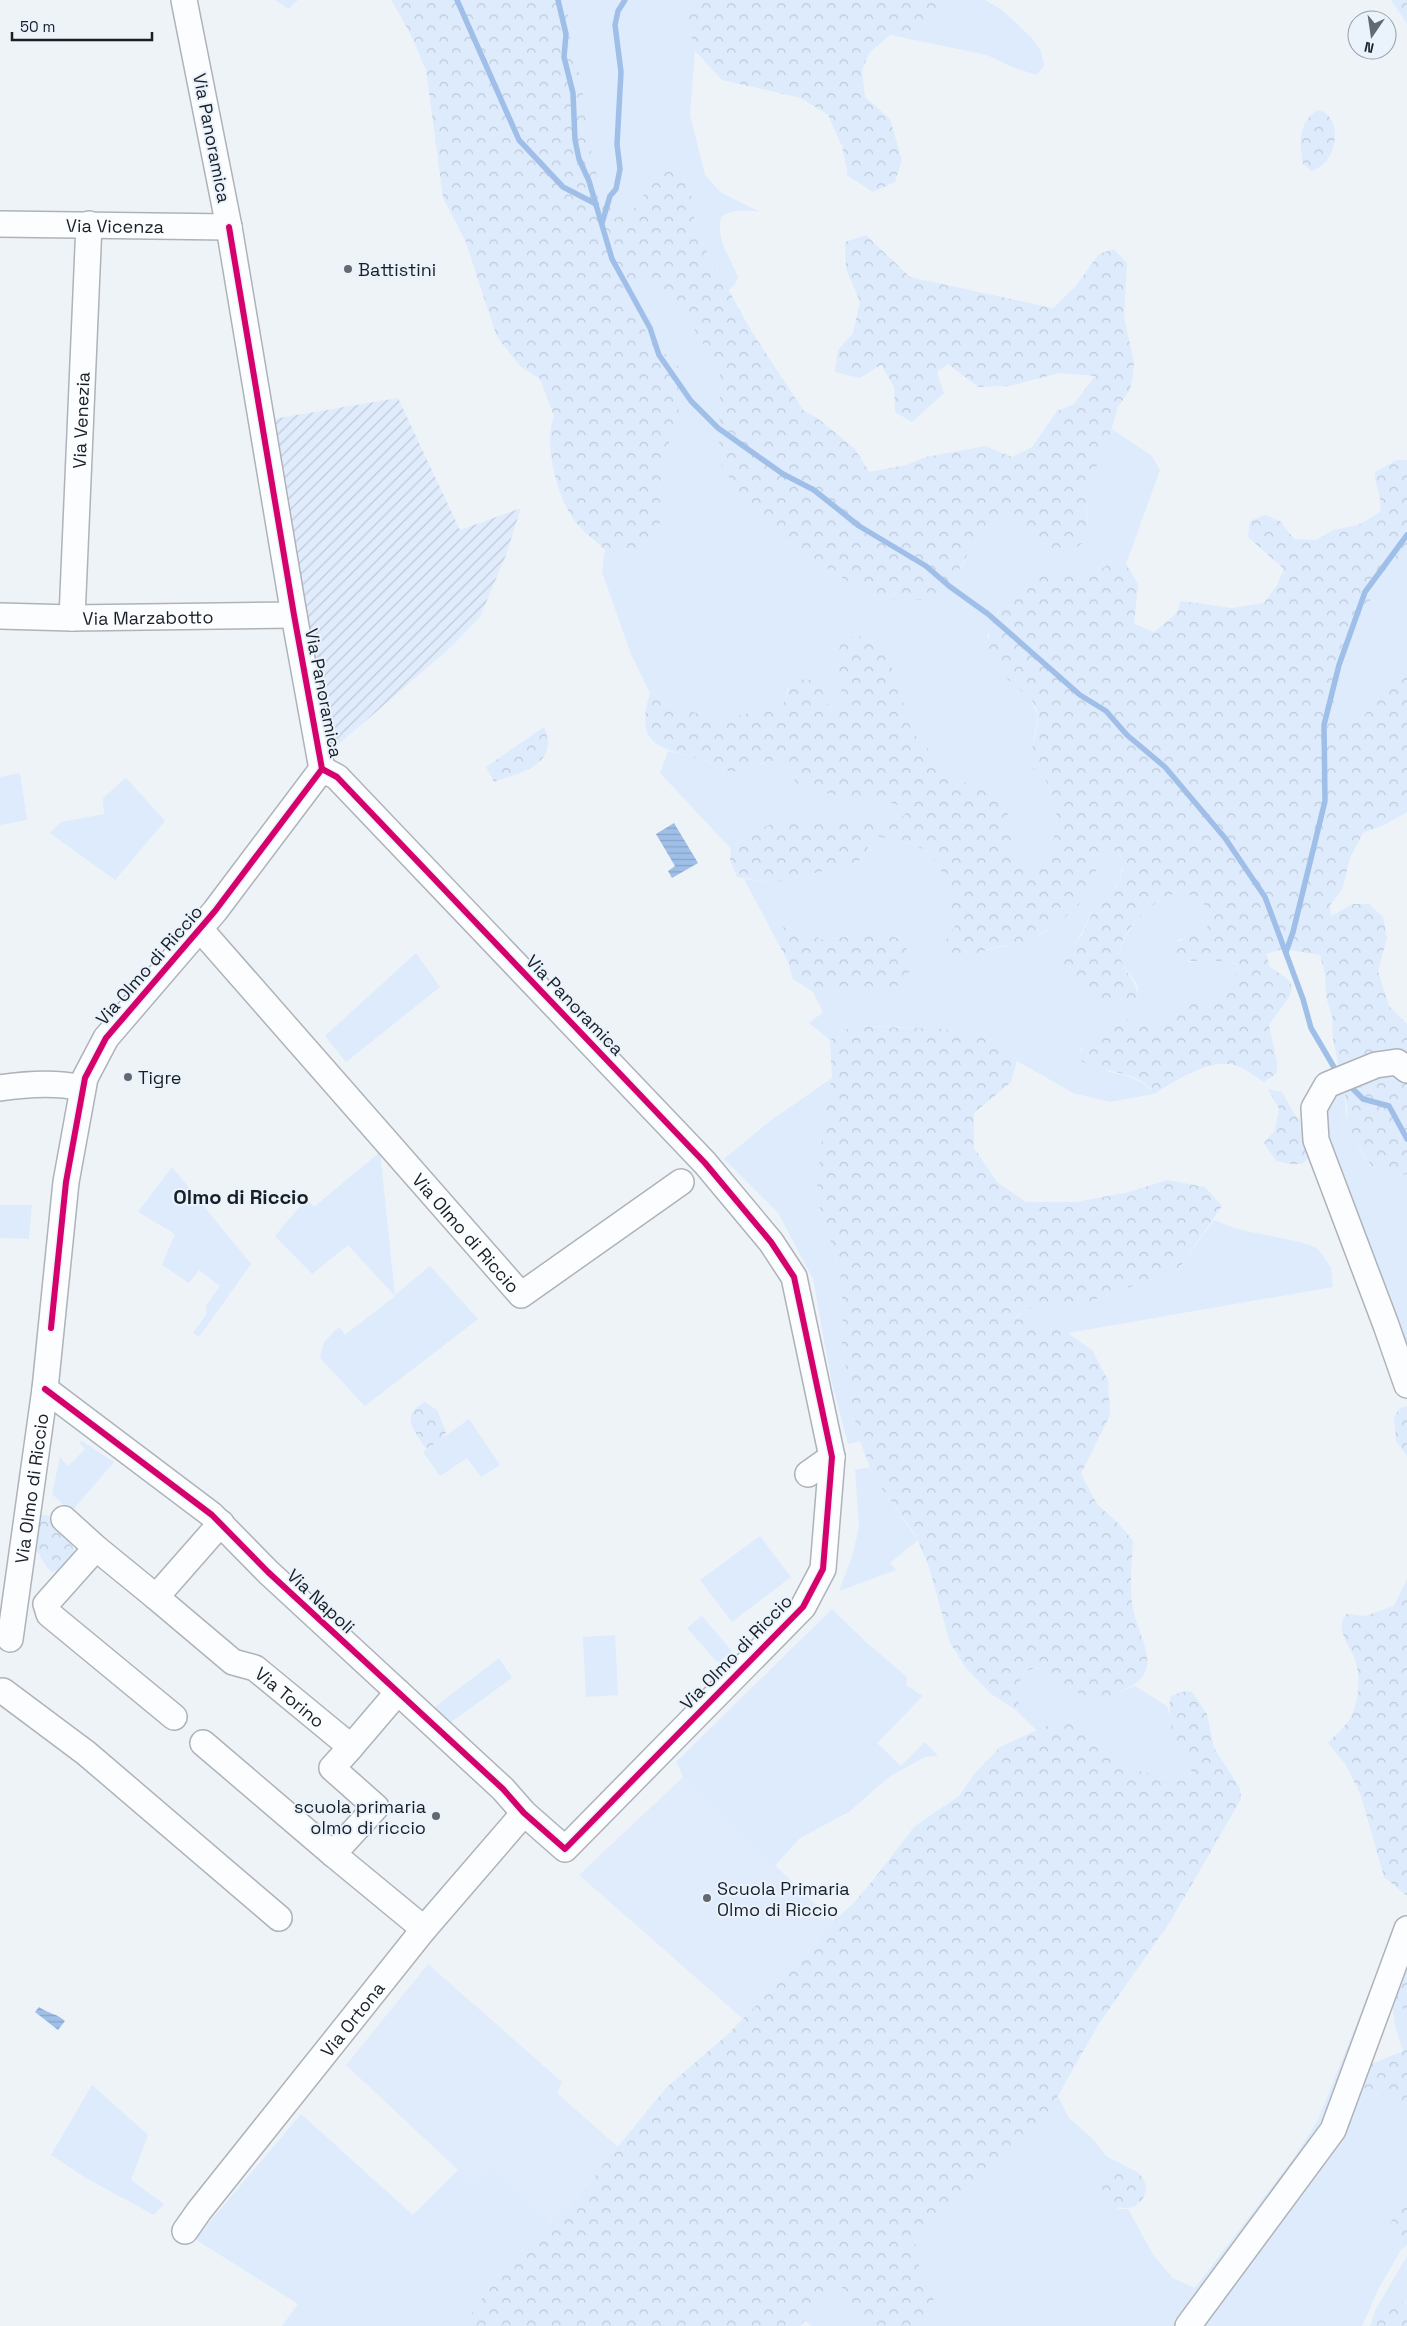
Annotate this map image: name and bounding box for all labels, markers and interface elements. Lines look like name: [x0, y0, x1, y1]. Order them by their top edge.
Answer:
scale bar: [12, 10, 152, 42]
north arrow: [1347, 10, 1397, 60]
text: 50 m: [20, 17, 55, 36]
text: N: [1362, 38, 1376, 57]
street label: Via Panoramica: [188, 71, 236, 205]
street label: Via Vicenza: [66, 213, 164, 238]
place label: Battistini: [358, 258, 436, 281]
marker: Battistini: [342, 263, 354, 275]
street label: Via Venezia: [67, 371, 94, 469]
street label: Via Marzabotto: [82, 605, 214, 629]
street label: Via Panoramica: [300, 626, 348, 760]
street label: Via Olmo di Riccio: [91, 900, 207, 1030]
street label: Via Panoramica: [521, 950, 629, 1060]
place label: Tigre: [138, 1066, 182, 1089]
marker: Tigre: [122, 1071, 134, 1083]
street label: Via Olmo di Riccio: [408, 1168, 525, 1297]
district label: Olmo di Riccio: [173, 1184, 309, 1210]
street label: Via Olmo di Riccio: [9, 1412, 53, 1565]
street label: Via Napoli: [282, 1564, 360, 1638]
street label: Via Olmo di Riccio: [675, 1589, 797, 1715]
street label: Via Torino: [251, 1661, 330, 1732]
place label: scuola primaria olmo di riccio: [294, 1795, 426, 1839]
marker: scuola primaria olmo di riccio: [430, 1810, 442, 1822]
place label: Scuola Primaria Olmo di Riccio: [717, 1877, 850, 1921]
marker: Scuola Primaria Olmo di Riccio: [701, 1892, 713, 1904]
street label: Via Ortona: [315, 1977, 389, 2061]

